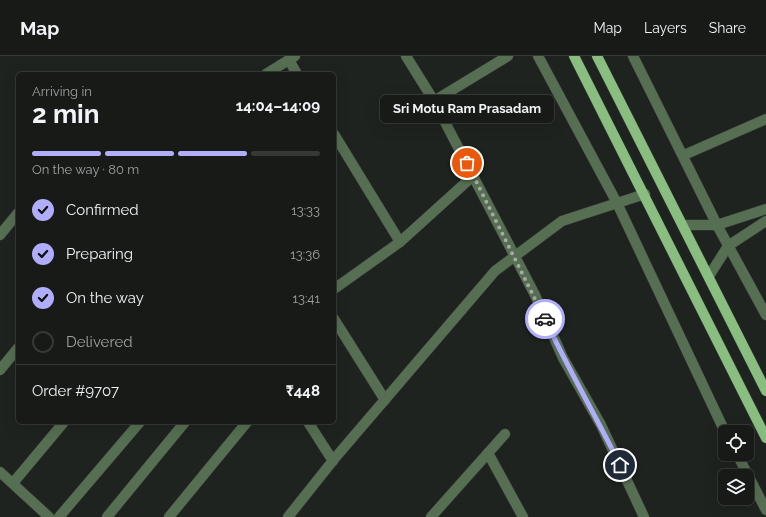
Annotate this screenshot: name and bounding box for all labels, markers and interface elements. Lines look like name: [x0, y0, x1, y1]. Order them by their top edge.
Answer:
text: Map: [20, 17, 59, 39]
text: Map: [594, 20, 622, 36]
text: Layers: [644, 20, 687, 36]
text: Share: [709, 20, 746, 36]
text: Arriving in: [32, 84, 92, 99]
callout: Sri Motu Ram Prasadam: [380, 95, 554, 123]
text: 14:04–14:09: [236, 97, 320, 115]
text: 2 min: [32, 99, 99, 129]
text: Sri Motu Ram Prasadam: [393, 101, 541, 116]
pin: [450, 146, 484, 180]
icon: bag: [456, 152, 478, 174]
text: On the way · 80 m: [32, 162, 139, 177]
icon: check: [32, 199, 54, 221]
text: Confirmed: [66, 201, 139, 219]
text: 13:33: [291, 203, 320, 218]
icon: check: [32, 243, 54, 265]
text: Preparing: [66, 245, 133, 263]
text: 13:36: [290, 247, 320, 262]
icon: check: [32, 287, 54, 309]
text: On the way: [66, 289, 144, 307]
text: 13:41: [292, 291, 320, 306]
courier: [525, 299, 565, 339]
icon: car: [534, 308, 556, 330]
text: Delivered: [66, 333, 133, 351]
text: Order #9707: [32, 382, 119, 400]
text: ₹448: [286, 382, 320, 400]
map controls: [718, 425, 754, 505]
button: locate: [718, 425, 754, 461]
pin: [603, 448, 637, 482]
icon: home: [609, 454, 631, 476]
button: layers: [718, 469, 754, 505]

